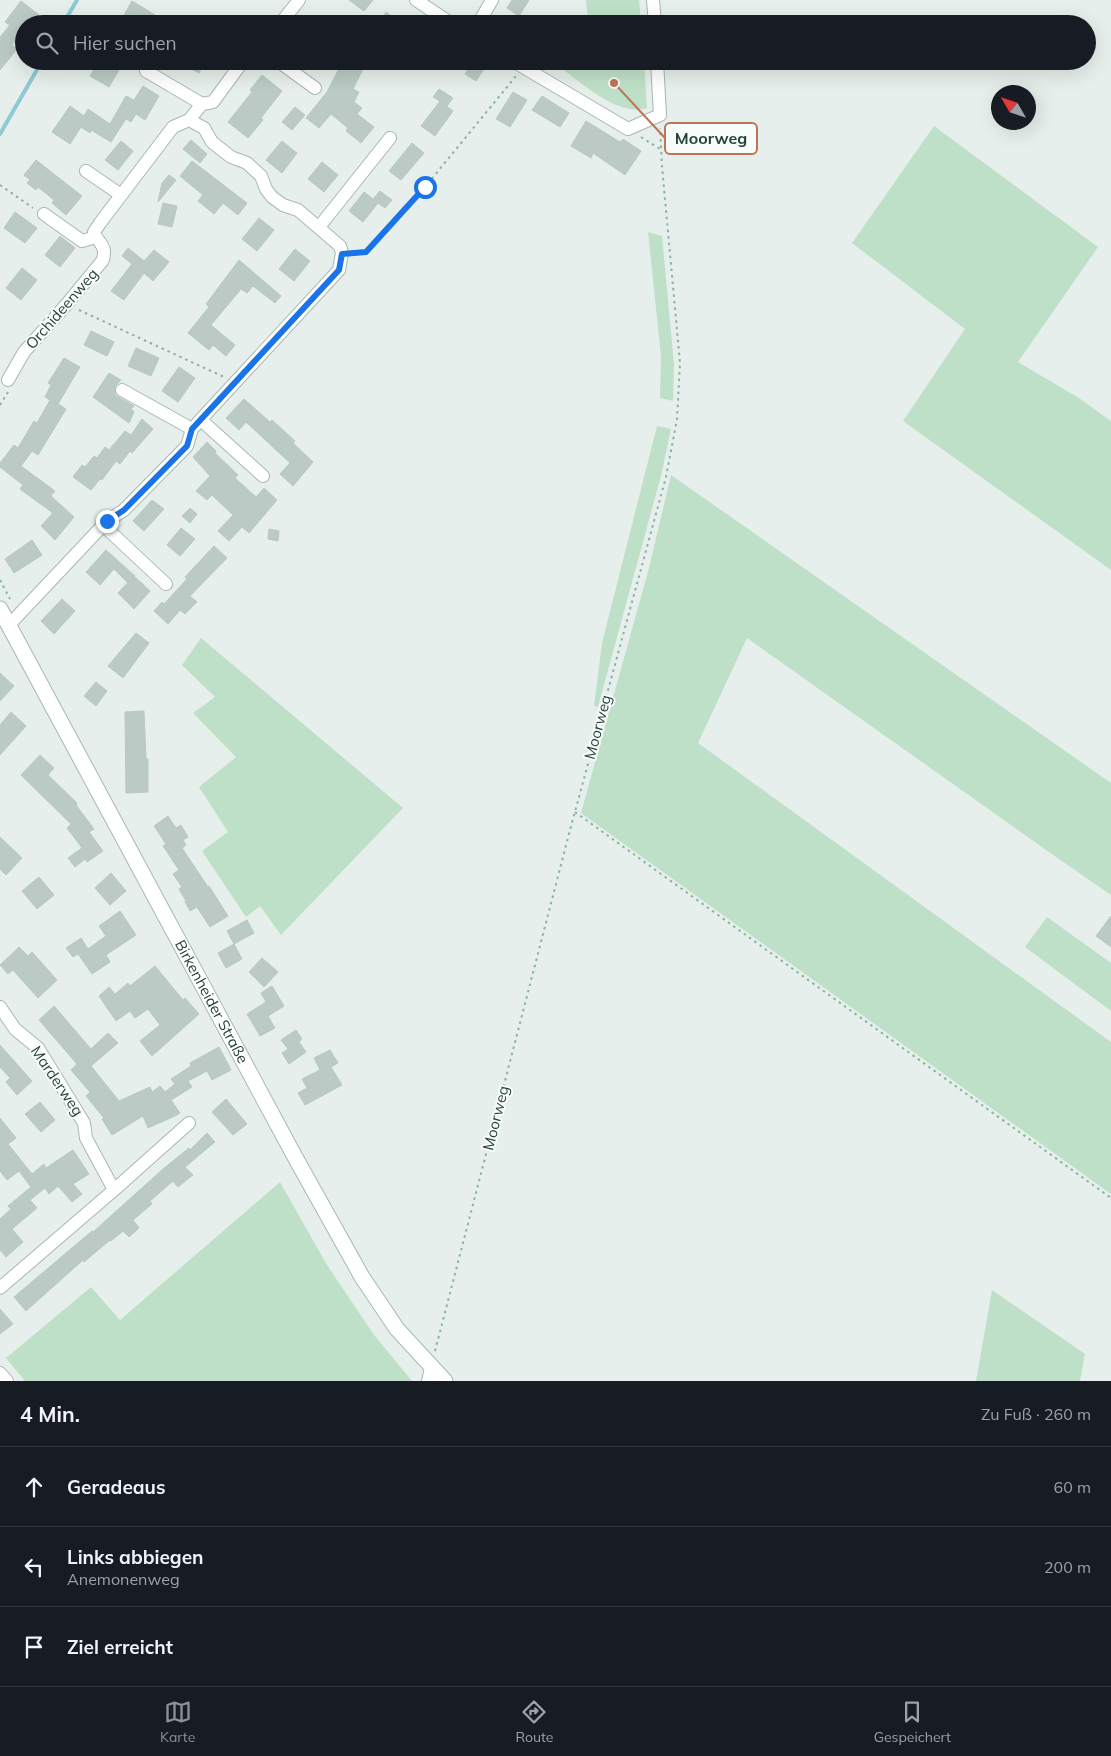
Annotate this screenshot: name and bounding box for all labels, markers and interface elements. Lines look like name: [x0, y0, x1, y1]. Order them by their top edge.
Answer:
search box: [15, 15, 1096, 70]
icon: search: [33, 29, 61, 57]
text: Hier suchen: [73, 31, 177, 55]
north arrow: [991, 85, 1036, 130]
callout: Moorweg: [665, 123, 757, 154]
text: Moorweg: [675, 128, 747, 148]
route start: [414, 176, 437, 199]
street label: Orchideenweg: [21, 264, 102, 353]
route end: [96, 510, 119, 533]
street label: Moorweg: [580, 693, 615, 761]
street label: Birkenheider Straße: [171, 936, 253, 1067]
street label: Marderweg: [27, 1042, 88, 1119]
street label: Moorweg: [478, 1084, 513, 1152]
text: 4 Min.: [20, 1401, 80, 1427]
text: Zu Fuß · 260 m: [981, 1404, 1091, 1424]
icon: ahead: [20, 1473, 48, 1501]
text: Geradeaus: [67, 1475, 165, 1499]
text: 60 m: [1054, 1477, 1091, 1497]
text: Links abbiegen: [67, 1545, 204, 1569]
icon: left: [20, 1553, 48, 1581]
text: 200 m: [1044, 1557, 1091, 1577]
text: Anemonenweg: [67, 1569, 180, 1589]
icon: arrive: [20, 1633, 48, 1661]
text: Ziel erreicht: [67, 1635, 173, 1659]
tab: Karte: [160, 1698, 195, 1746]
tab: Route: [515, 1698, 553, 1746]
tab: Gespeichert: [874, 1698, 951, 1746]

